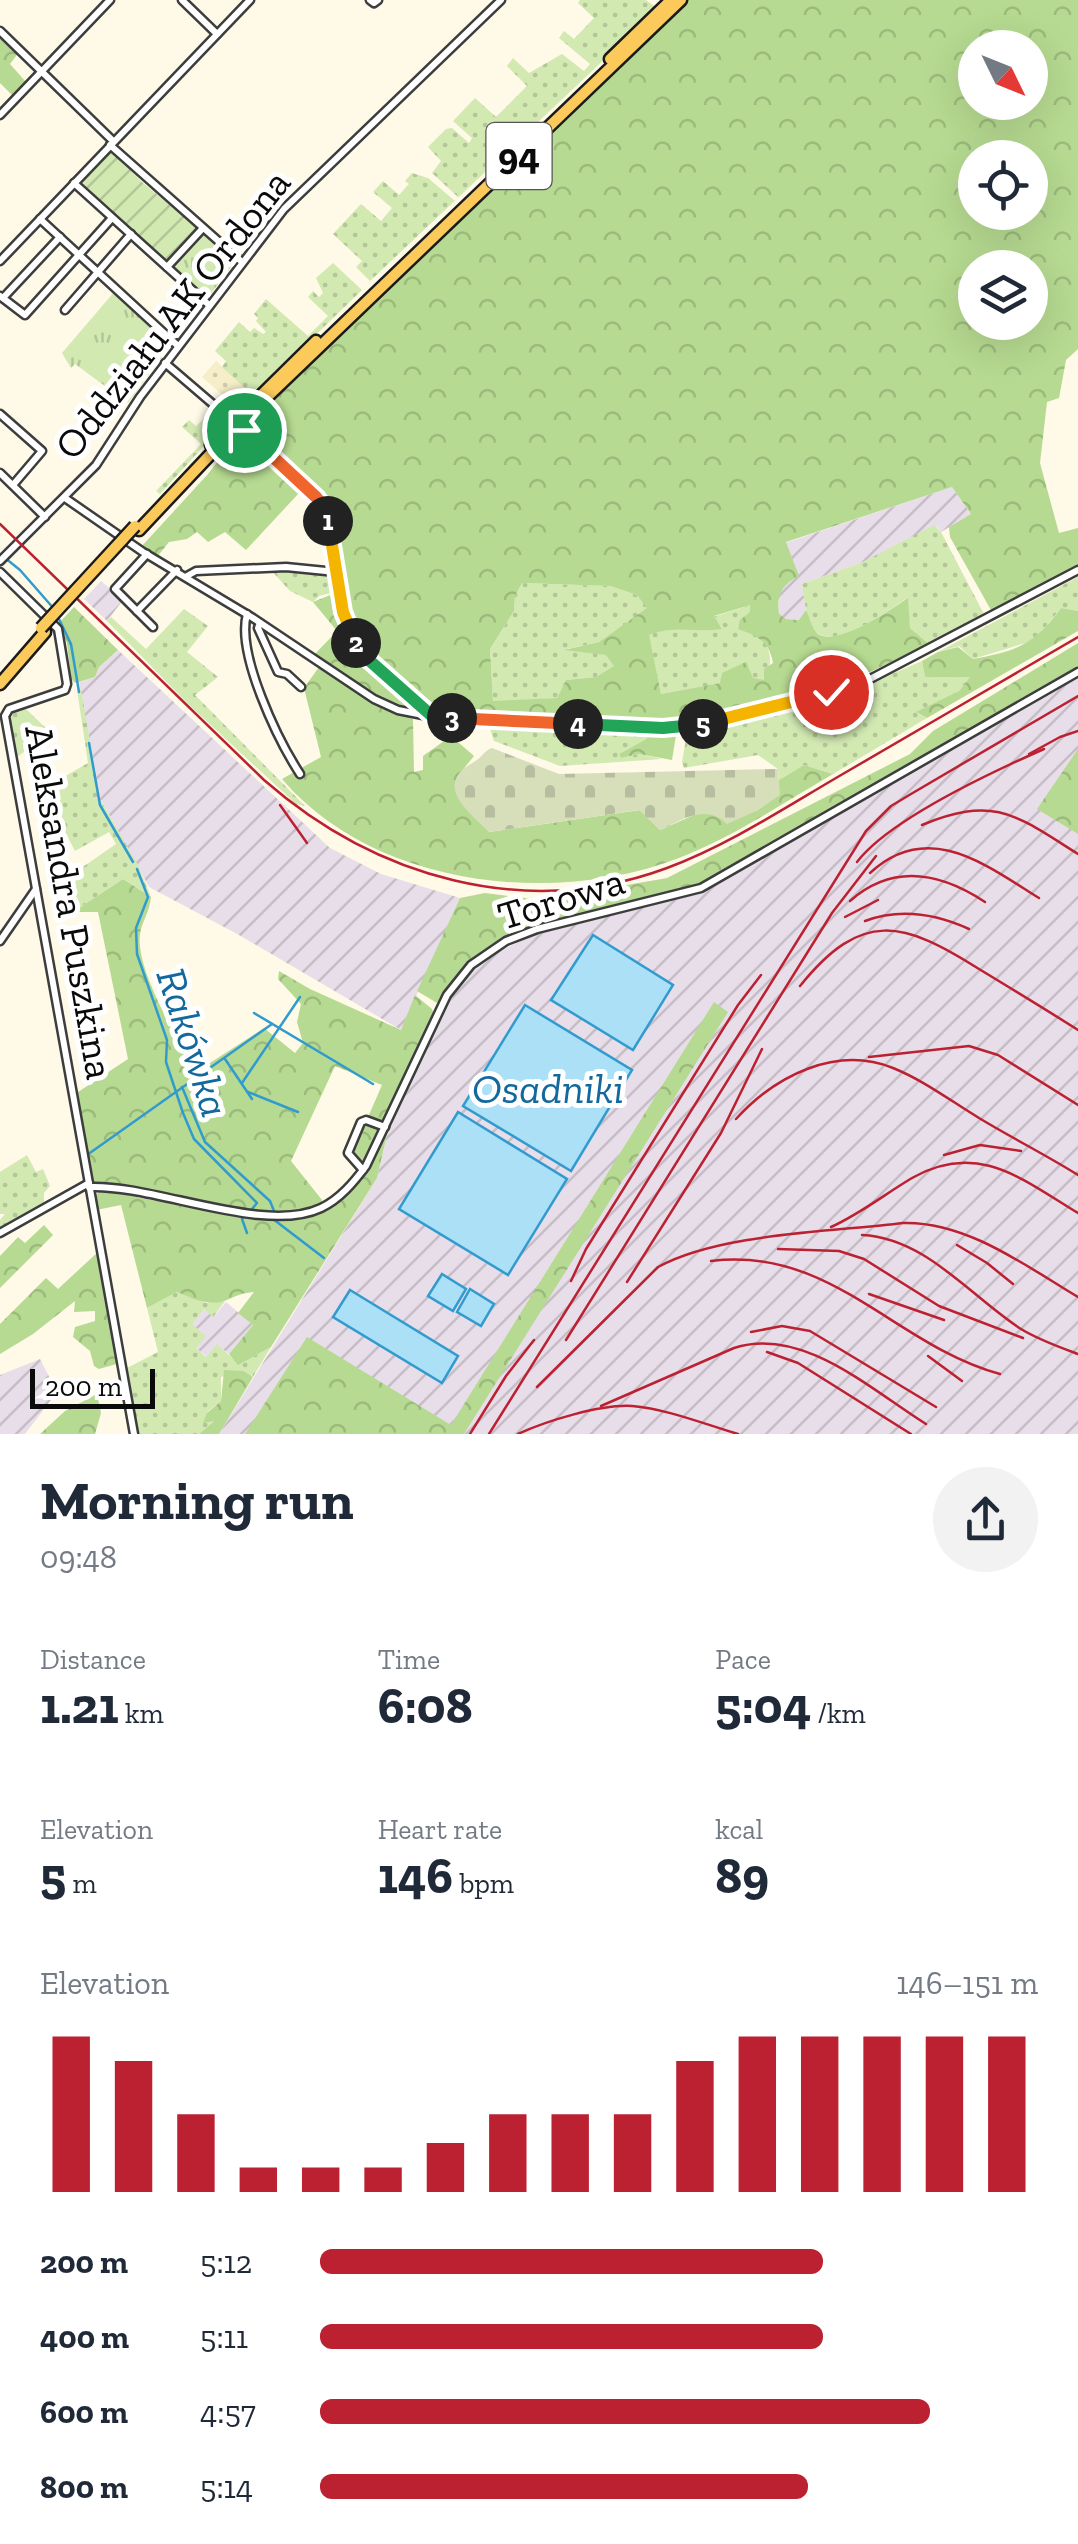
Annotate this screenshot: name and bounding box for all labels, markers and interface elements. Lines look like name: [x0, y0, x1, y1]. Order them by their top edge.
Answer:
north arrow: [958, 30, 1048, 120]
map controls: [958, 30, 1048, 340]
road number: 94: [486, 123, 552, 189]
button: locate: [958, 140, 1048, 230]
street label: Oddziału AK Ordona: [44, 160, 300, 468]
button: layers: [958, 250, 1048, 340]
pin: [202, 388, 287, 473]
icon: arrive: [217, 403, 272, 458]
pin: 1: [303, 496, 353, 546]
text: 1: [322, 504, 334, 537]
pin: 2: [331, 618, 381, 668]
text: 2: [348, 626, 364, 659]
pin: [789, 650, 874, 735]
icon: check: [804, 665, 859, 720]
pin: 3: [427, 693, 477, 743]
pin: 4: [553, 699, 603, 749]
pin: 5: [678, 699, 728, 749]
text: 3: [445, 701, 459, 734]
text: 4: [570, 707, 586, 740]
text: 5: [696, 707, 710, 740]
street label: Aleksandra Puszkina: [15, 721, 125, 1083]
street label: Torowa: [492, 856, 630, 940]
water label: Rakówka: [146, 961, 241, 1123]
water label: Osadniki: [472, 1063, 624, 1114]
scale bar: [30, 1364, 155, 1408]
text: 200 m: [45, 1370, 122, 1403]
text: Morning run: [40, 1467, 354, 1533]
button: share: [933, 1467, 1038, 1572]
text: 09:48: [40, 1538, 117, 1576]
text: Distance: [40, 1643, 146, 1676]
text: Time: [378, 1643, 440, 1676]
text: Pace: [715, 1643, 771, 1676]
text: 1.21: [40, 1676, 119, 1736]
text: 6:08: [378, 1676, 473, 1736]
text: 5:04: [715, 1676, 811, 1736]
text: km: [119, 1697, 164, 1730]
text: /km: [811, 1697, 866, 1730]
text: Elevation: [40, 1813, 153, 1846]
text: Heart rate: [378, 1813, 502, 1846]
text: kcal: [715, 1813, 763, 1846]
text: 5: [40, 1846, 66, 1906]
text: 146: [378, 1846, 453, 1906]
text: 89: [715, 1846, 769, 1906]
text: m: [66, 1867, 97, 1900]
text: bpm: [453, 1867, 514, 1900]
text: Elevation: [40, 1964, 169, 2002]
text: 146–151 m: [896, 1964, 1038, 2002]
text: 200 m: [40, 2243, 128, 2281]
text: 5:12: [200, 2243, 252, 2281]
text: 400 m: [40, 2318, 129, 2356]
text: 5:11: [200, 2318, 248, 2356]
text: 600 m: [40, 2393, 128, 2431]
text: 4:57: [200, 2393, 256, 2431]
text: 800 m: [40, 2468, 128, 2506]
text: 5:14: [200, 2468, 253, 2506]

